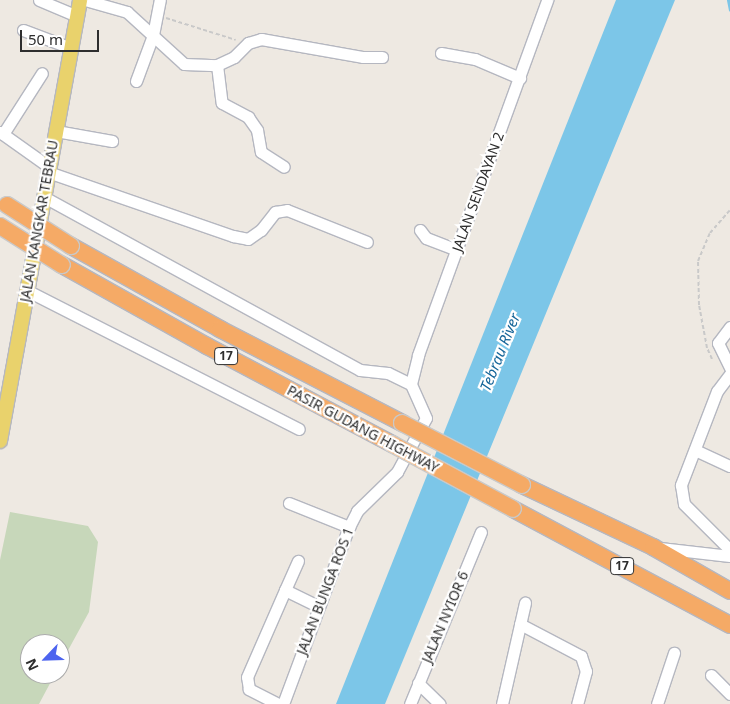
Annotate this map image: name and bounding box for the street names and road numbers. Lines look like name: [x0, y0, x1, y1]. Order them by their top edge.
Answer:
street label: JALAN SENDAYAN 2: [449, 130, 507, 254]
street label: JALAN KANGKAR TEBRAU: [16, 139, 62, 303]
road number: 17: [214, 346, 238, 366]
street label: PASIR GUDANG HIGHWAY: [284, 382, 442, 476]
street label: JALAN BUNGA ROS 1: [293, 525, 357, 657]
road number: 17: [610, 556, 634, 576]
street label: JALAN NYIOR 6: [418, 569, 472, 665]

